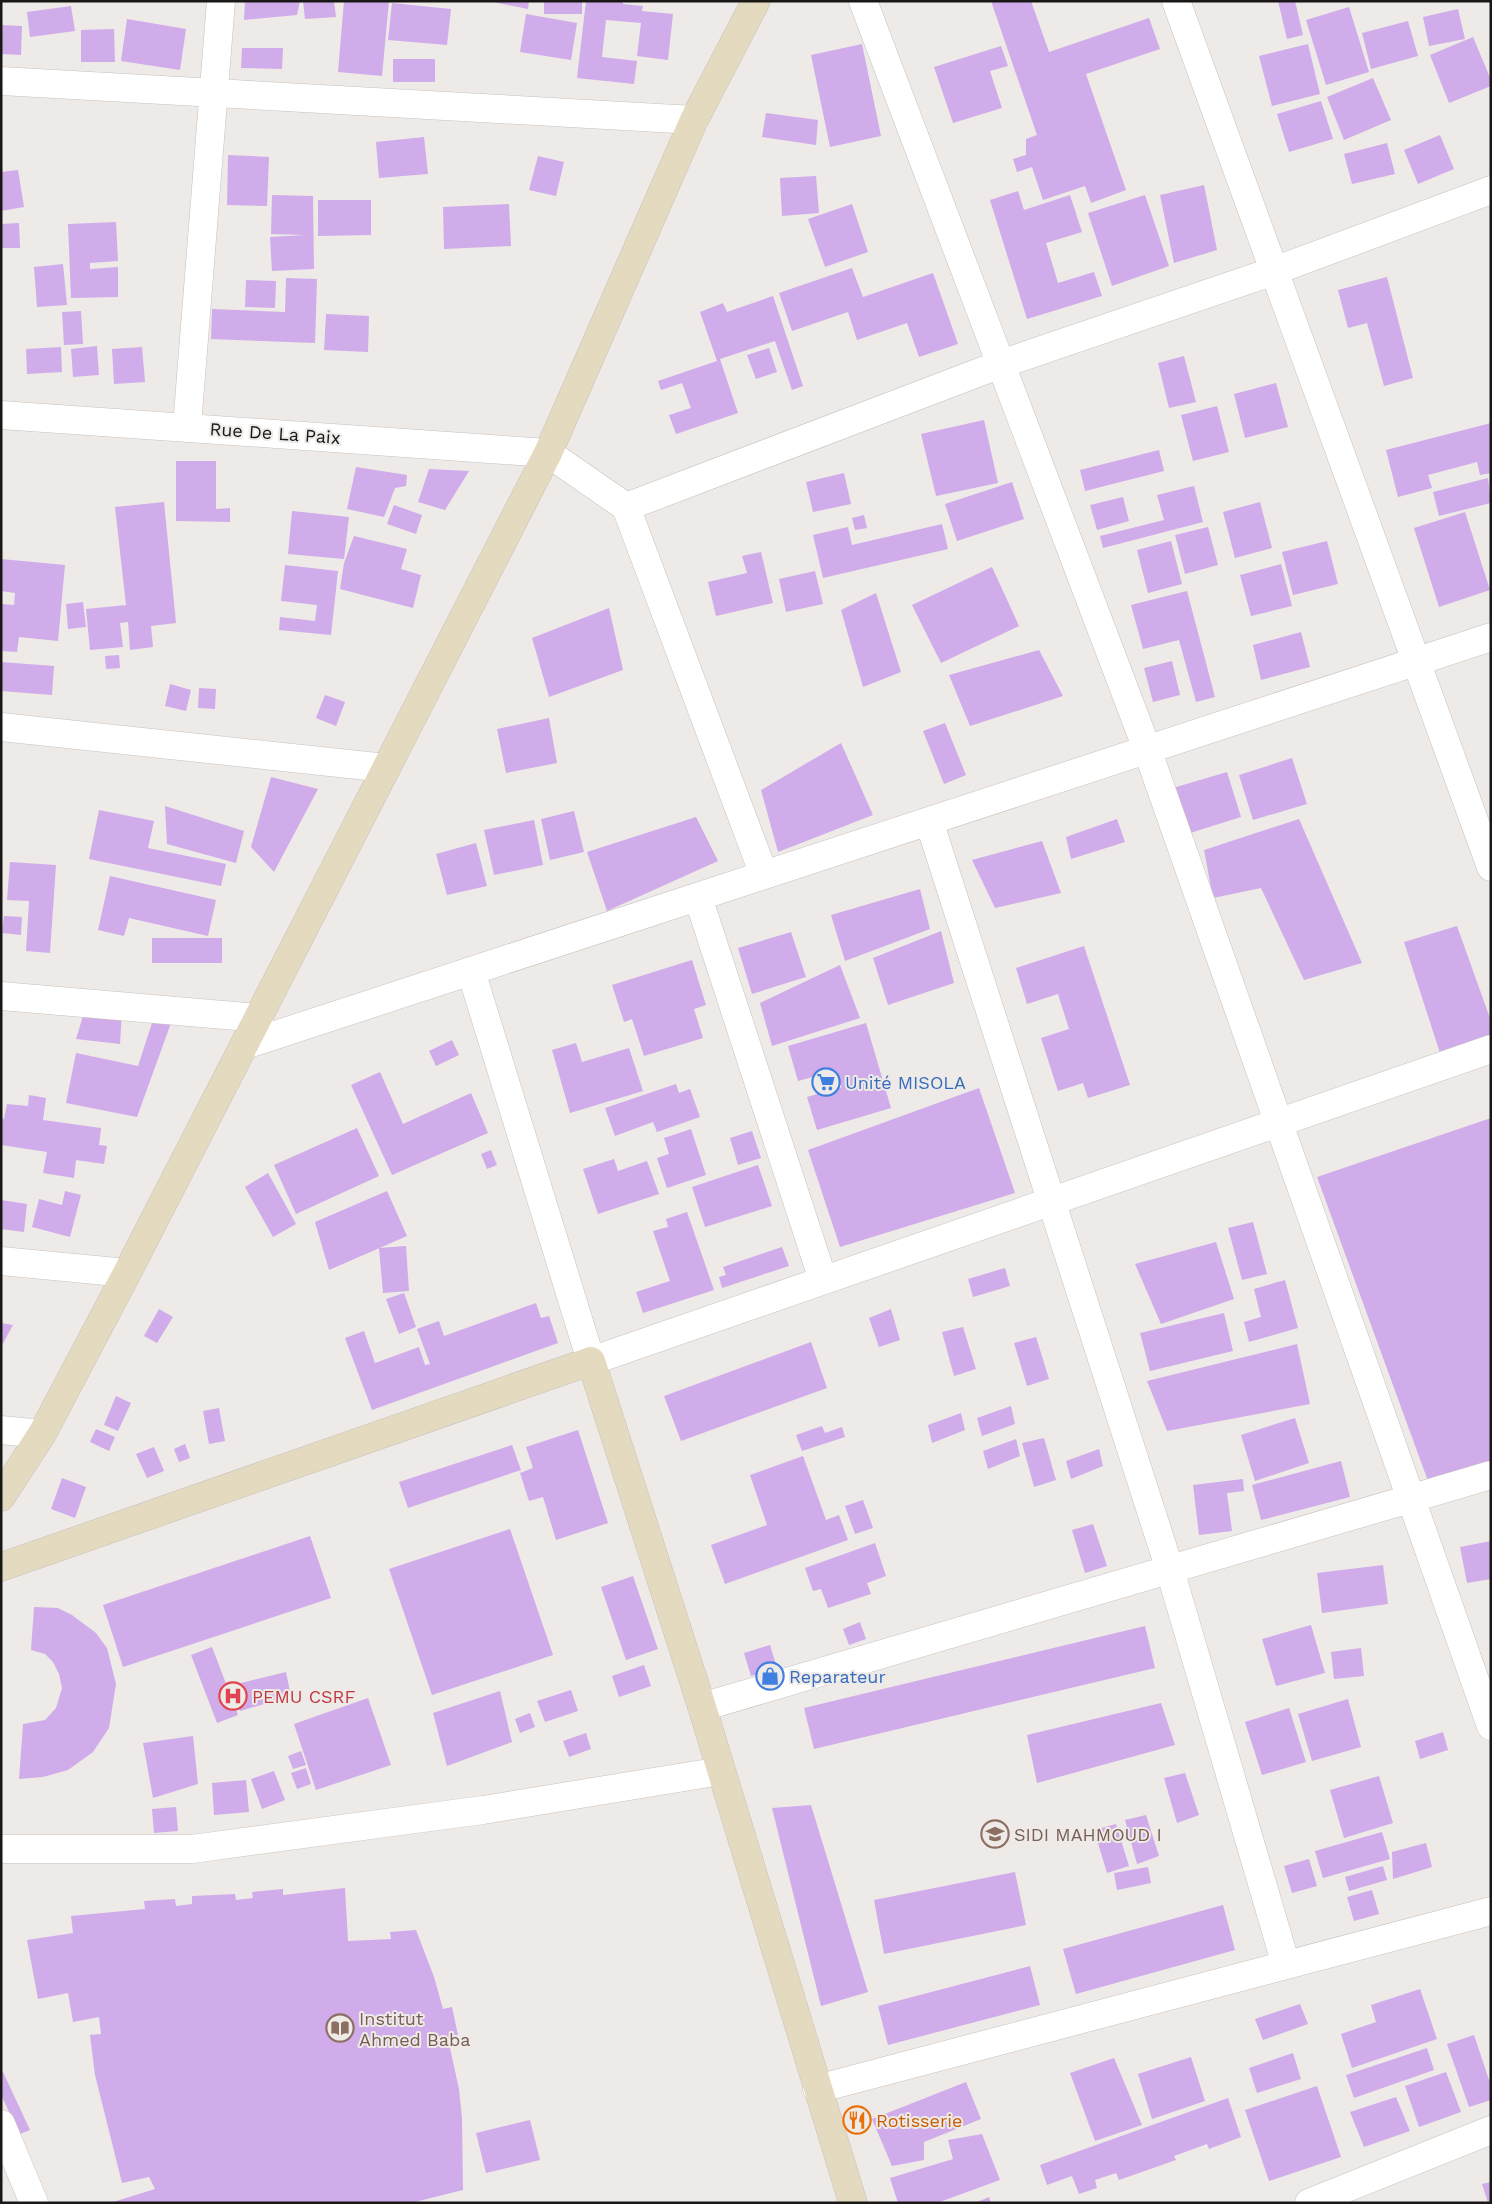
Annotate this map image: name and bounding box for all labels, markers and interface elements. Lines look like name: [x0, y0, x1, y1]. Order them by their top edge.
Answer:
street label: Rue De La Paix: [209, 418, 341, 448]
supermarket icon: Unité MISOLA: [811, 1067, 841, 1097]
place label: Unité MISOLA: [845, 1072, 966, 1093]
shop icon: Reparateur: [755, 1661, 785, 1691]
place label: Reparateur: [789, 1666, 886, 1687]
hospital icon: PEMU CSRF: [218, 1681, 248, 1711]
place label: PEMU CSRF: [252, 1686, 356, 1707]
school or university icon: SIDI MAHMOUD I: [980, 1819, 1010, 1849]
place label: SIDI MAHMOUD I: [1014, 1824, 1162, 1845]
place label: Institut Ahmed Baba: [359, 2008, 470, 2050]
library icon: Institut Ahmed Baba: [325, 2013, 355, 2043]
restaurant icon: Rotisserie: [842, 2105, 872, 2135]
place label: Rotisserie: [876, 2110, 963, 2131]

